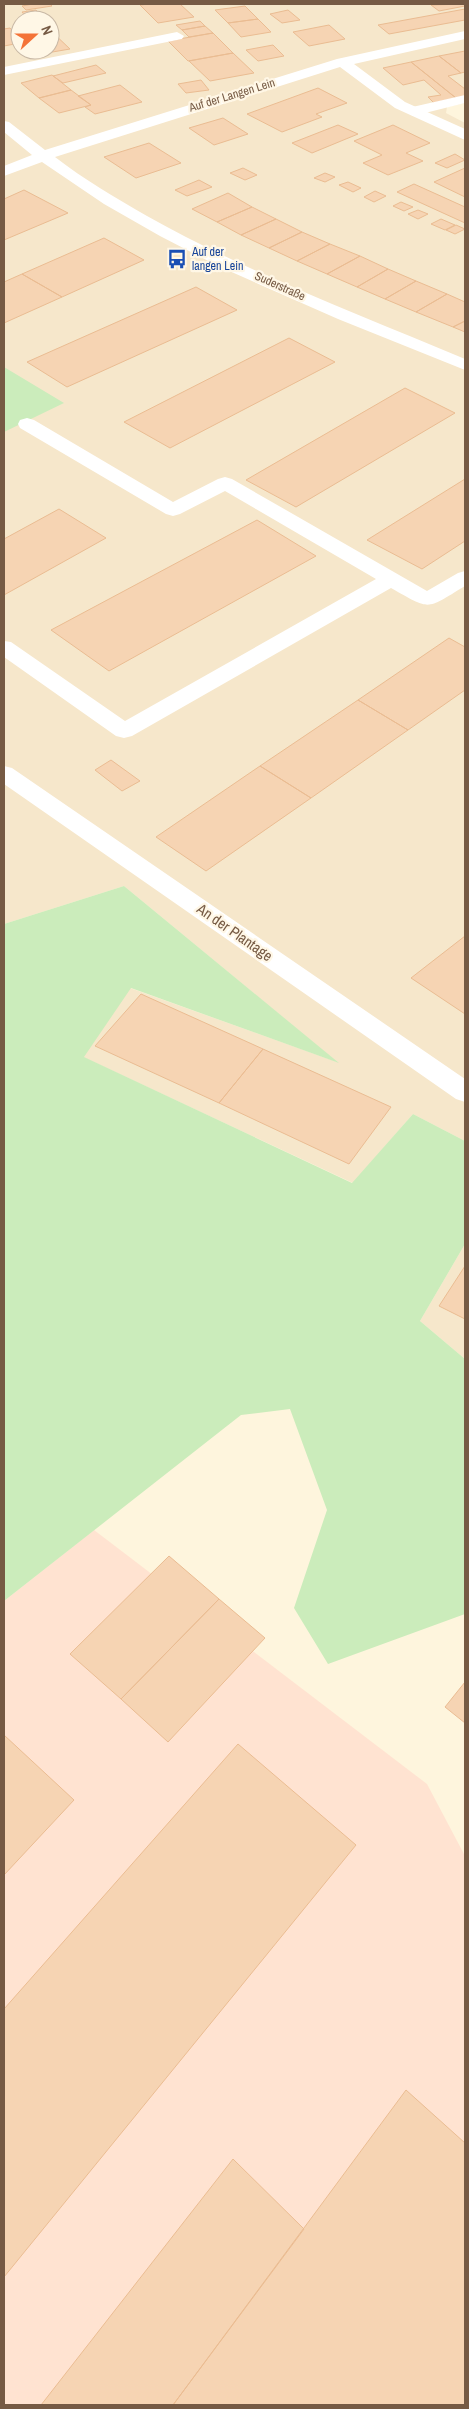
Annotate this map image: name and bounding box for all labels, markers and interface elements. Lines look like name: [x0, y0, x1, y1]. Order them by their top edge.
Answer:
north arrow: [10, 10, 60, 60]
text: N: [37, 23, 57, 37]
street label: Auf der Langen Lein: [186, 74, 277, 116]
place label: Auf der langen Lein: [191, 244, 243, 274]
bus stop icon: Auf der langen Lein: [166, 248, 188, 270]
street label: Suderstraße: [252, 268, 308, 304]
street label: An der Plantage: [192, 898, 277, 966]

